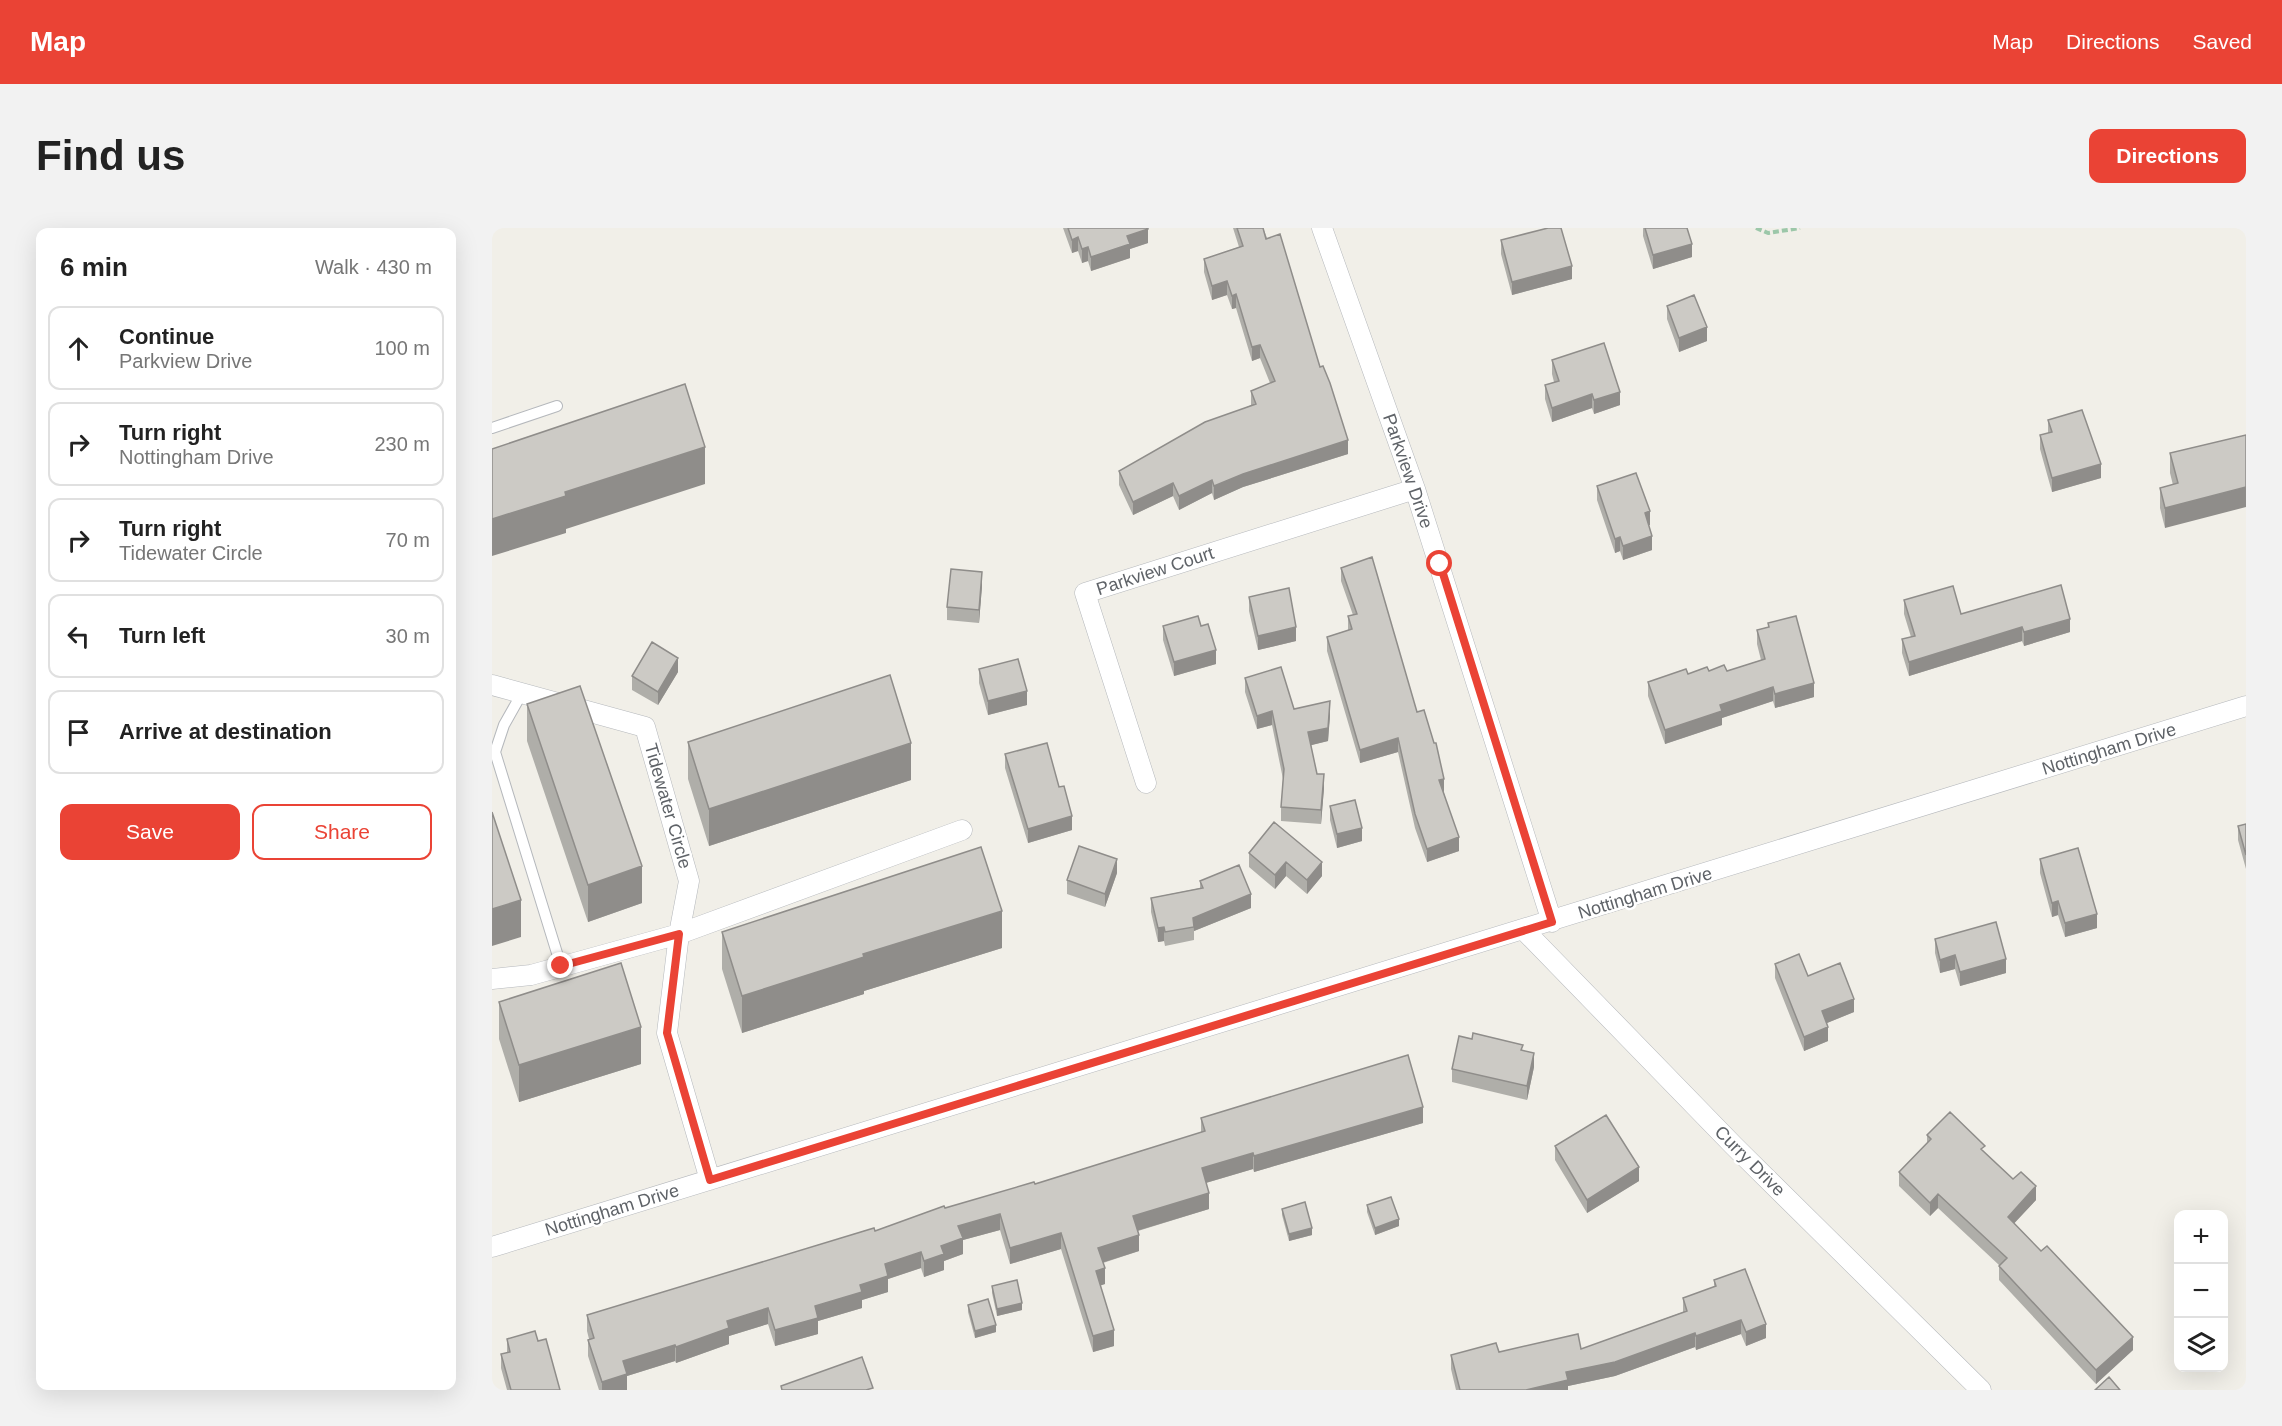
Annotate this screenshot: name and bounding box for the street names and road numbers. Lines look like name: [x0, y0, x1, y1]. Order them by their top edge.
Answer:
street label: Parkview Drive: [1379, 411, 1437, 531]
street label: Parkview Court: [1094, 543, 1216, 599]
street label: Nottingham Drive: [2040, 719, 2178, 779]
street label: Tidewater Circle: [641, 741, 695, 871]
street label: Nottingham Drive: [1576, 863, 1714, 923]
street label: Curry Drive: [1711, 1122, 1789, 1200]
street label: Nottingham Drive: [543, 1180, 681, 1240]

